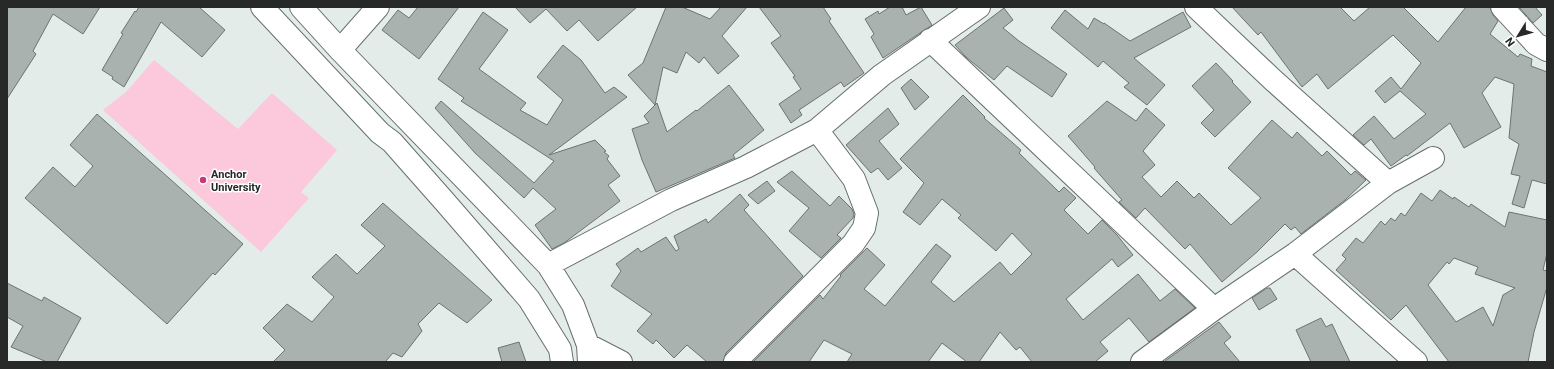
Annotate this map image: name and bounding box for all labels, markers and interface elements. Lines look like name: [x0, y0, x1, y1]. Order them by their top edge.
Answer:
north arrow: [1498, 16, 1538, 56]
text: N: [1503, 35, 1518, 49]
place label: Anchor University: [211, 168, 261, 194]
marker: Anchor University: [198, 175, 208, 185]

